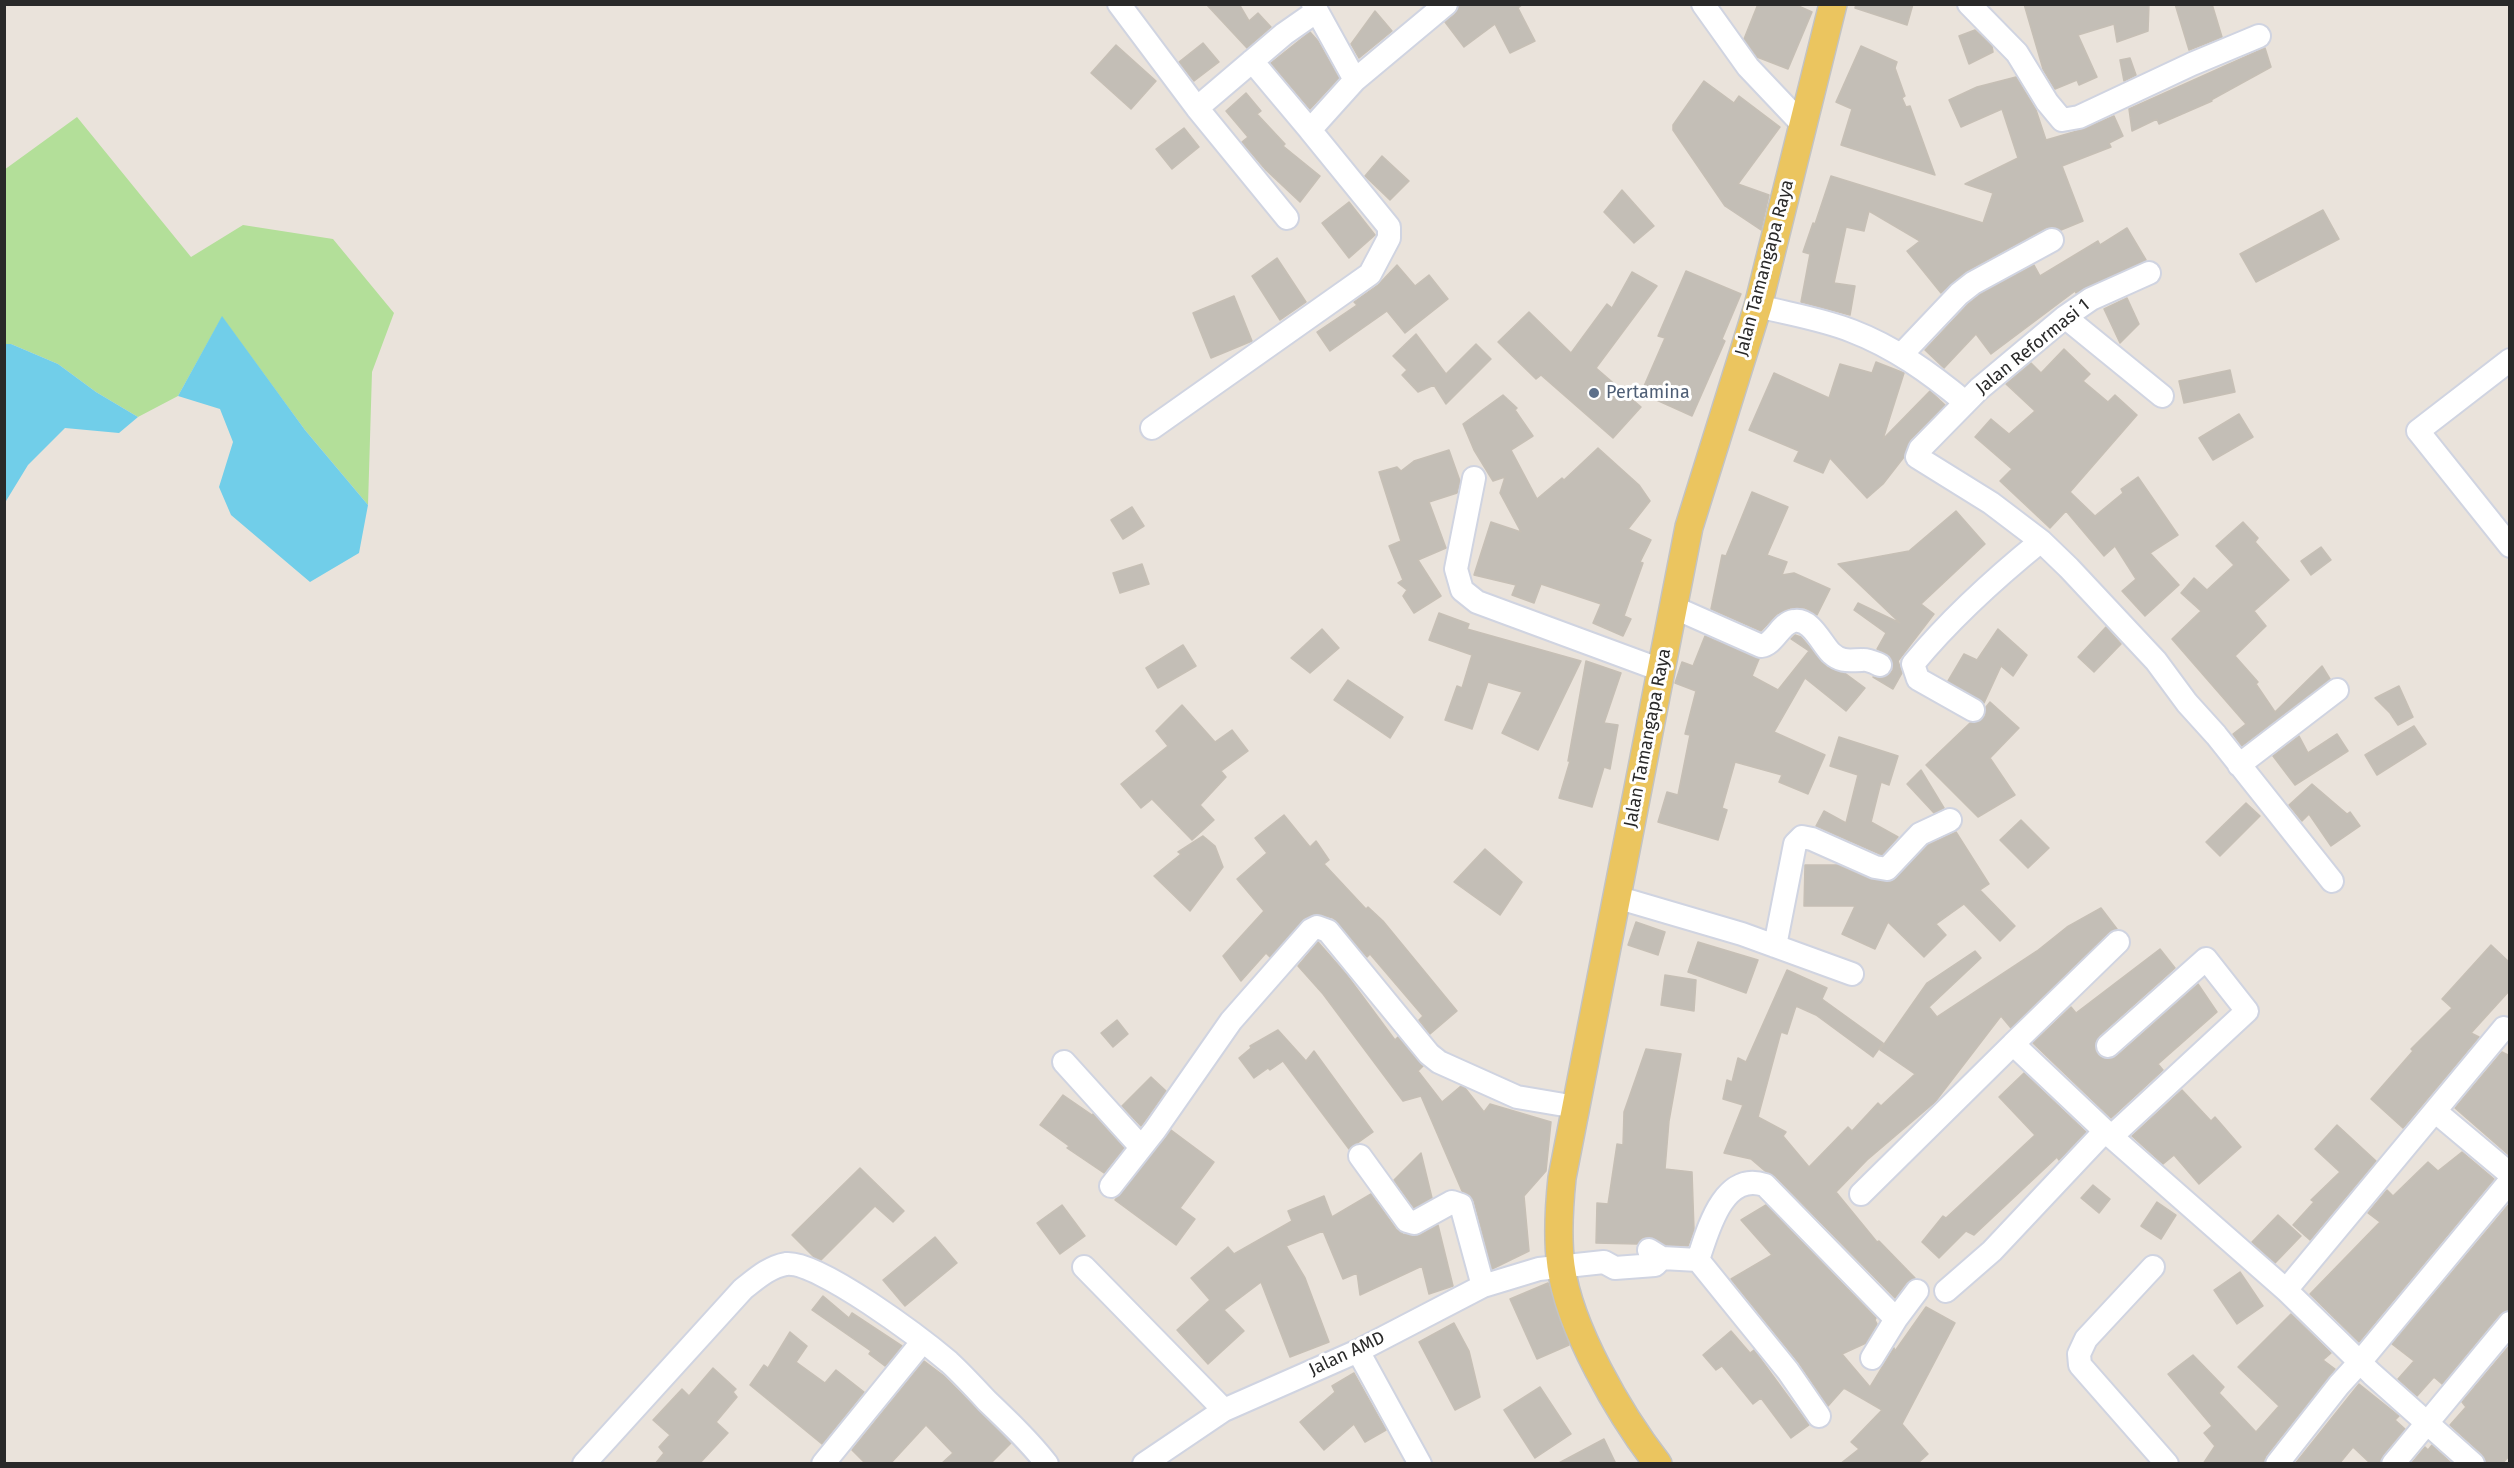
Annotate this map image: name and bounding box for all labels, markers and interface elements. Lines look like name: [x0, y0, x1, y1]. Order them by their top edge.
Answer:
street label: Jalan Tamangapa Raya: [1731, 177, 1799, 359]
street label: Jalan Reformasi 1: [1972, 294, 2094, 400]
place label: Pertamina: [1606, 382, 1690, 404]
marker: Pertamina: [1587, 386, 1601, 400]
street label: Jalan Tamangapa Raya: [1620, 647, 1676, 829]
street label: Jalan AMD: [1306, 1327, 1388, 1381]

